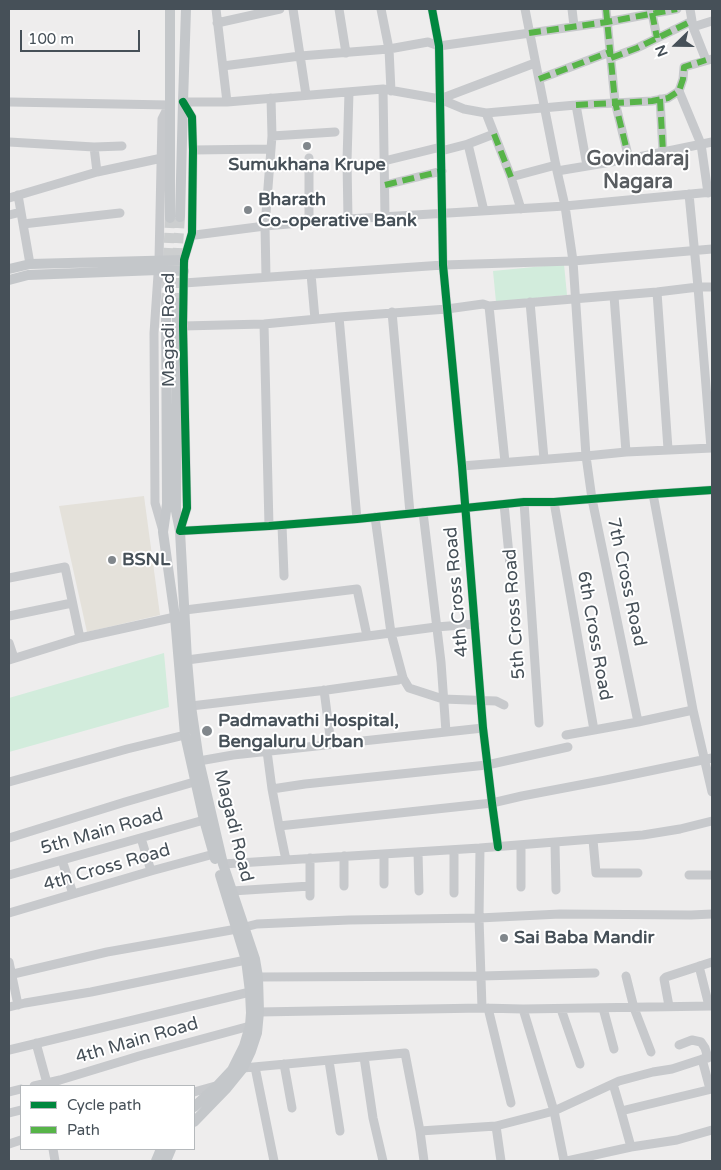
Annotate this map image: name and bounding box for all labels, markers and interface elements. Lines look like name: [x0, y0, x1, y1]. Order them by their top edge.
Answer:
scale bar: [22, 20, 142, 52]
north arrow: [651, 20, 701, 70]
text: 100 m: [28, 30, 74, 48]
text: N: [652, 42, 672, 59]
marker: Sumukhana Krupe: [301, 140, 313, 152]
district label: Govindaraj Nagara: [587, 148, 689, 195]
place label: Sumukhana Krupe: [228, 154, 386, 176]
place label: Bharath Co-operative Bank: [258, 189, 417, 232]
marker: Bharath Co-operative Bank: [242, 204, 254, 216]
street label: Magadi Road: [158, 273, 180, 387]
street label: 7th Cross Road: [602, 516, 650, 648]
street label: 4th Cross Road: [441, 526, 473, 658]
street label: 5th Cross Road: [500, 548, 530, 680]
place label: BSNL: [122, 549, 170, 571]
marker: BSNL: [106, 554, 118, 566]
street label: 6th Cross Road: [572, 570, 616, 702]
place label: Padmavathi Hospital, Bengaluru Urban: [218, 710, 399, 752]
marker: Padmavathi Hospital, Bengaluru Urban: [200, 724, 214, 738]
street label: Magadi Road: [209, 768, 257, 884]
street label: 5th Main Road: [38, 804, 166, 860]
street label: 4th Cross Road: [41, 840, 173, 896]
place label: Sai Baba Mandir: [514, 927, 654, 949]
marker: Sai Baba Mandir: [498, 932, 510, 944]
street label: 4th Main Road: [73, 1013, 201, 1069]
legend: [20, 1085, 195, 1150]
text: Cycle path: [67, 1096, 141, 1114]
text: Path: [67, 1121, 100, 1139]

